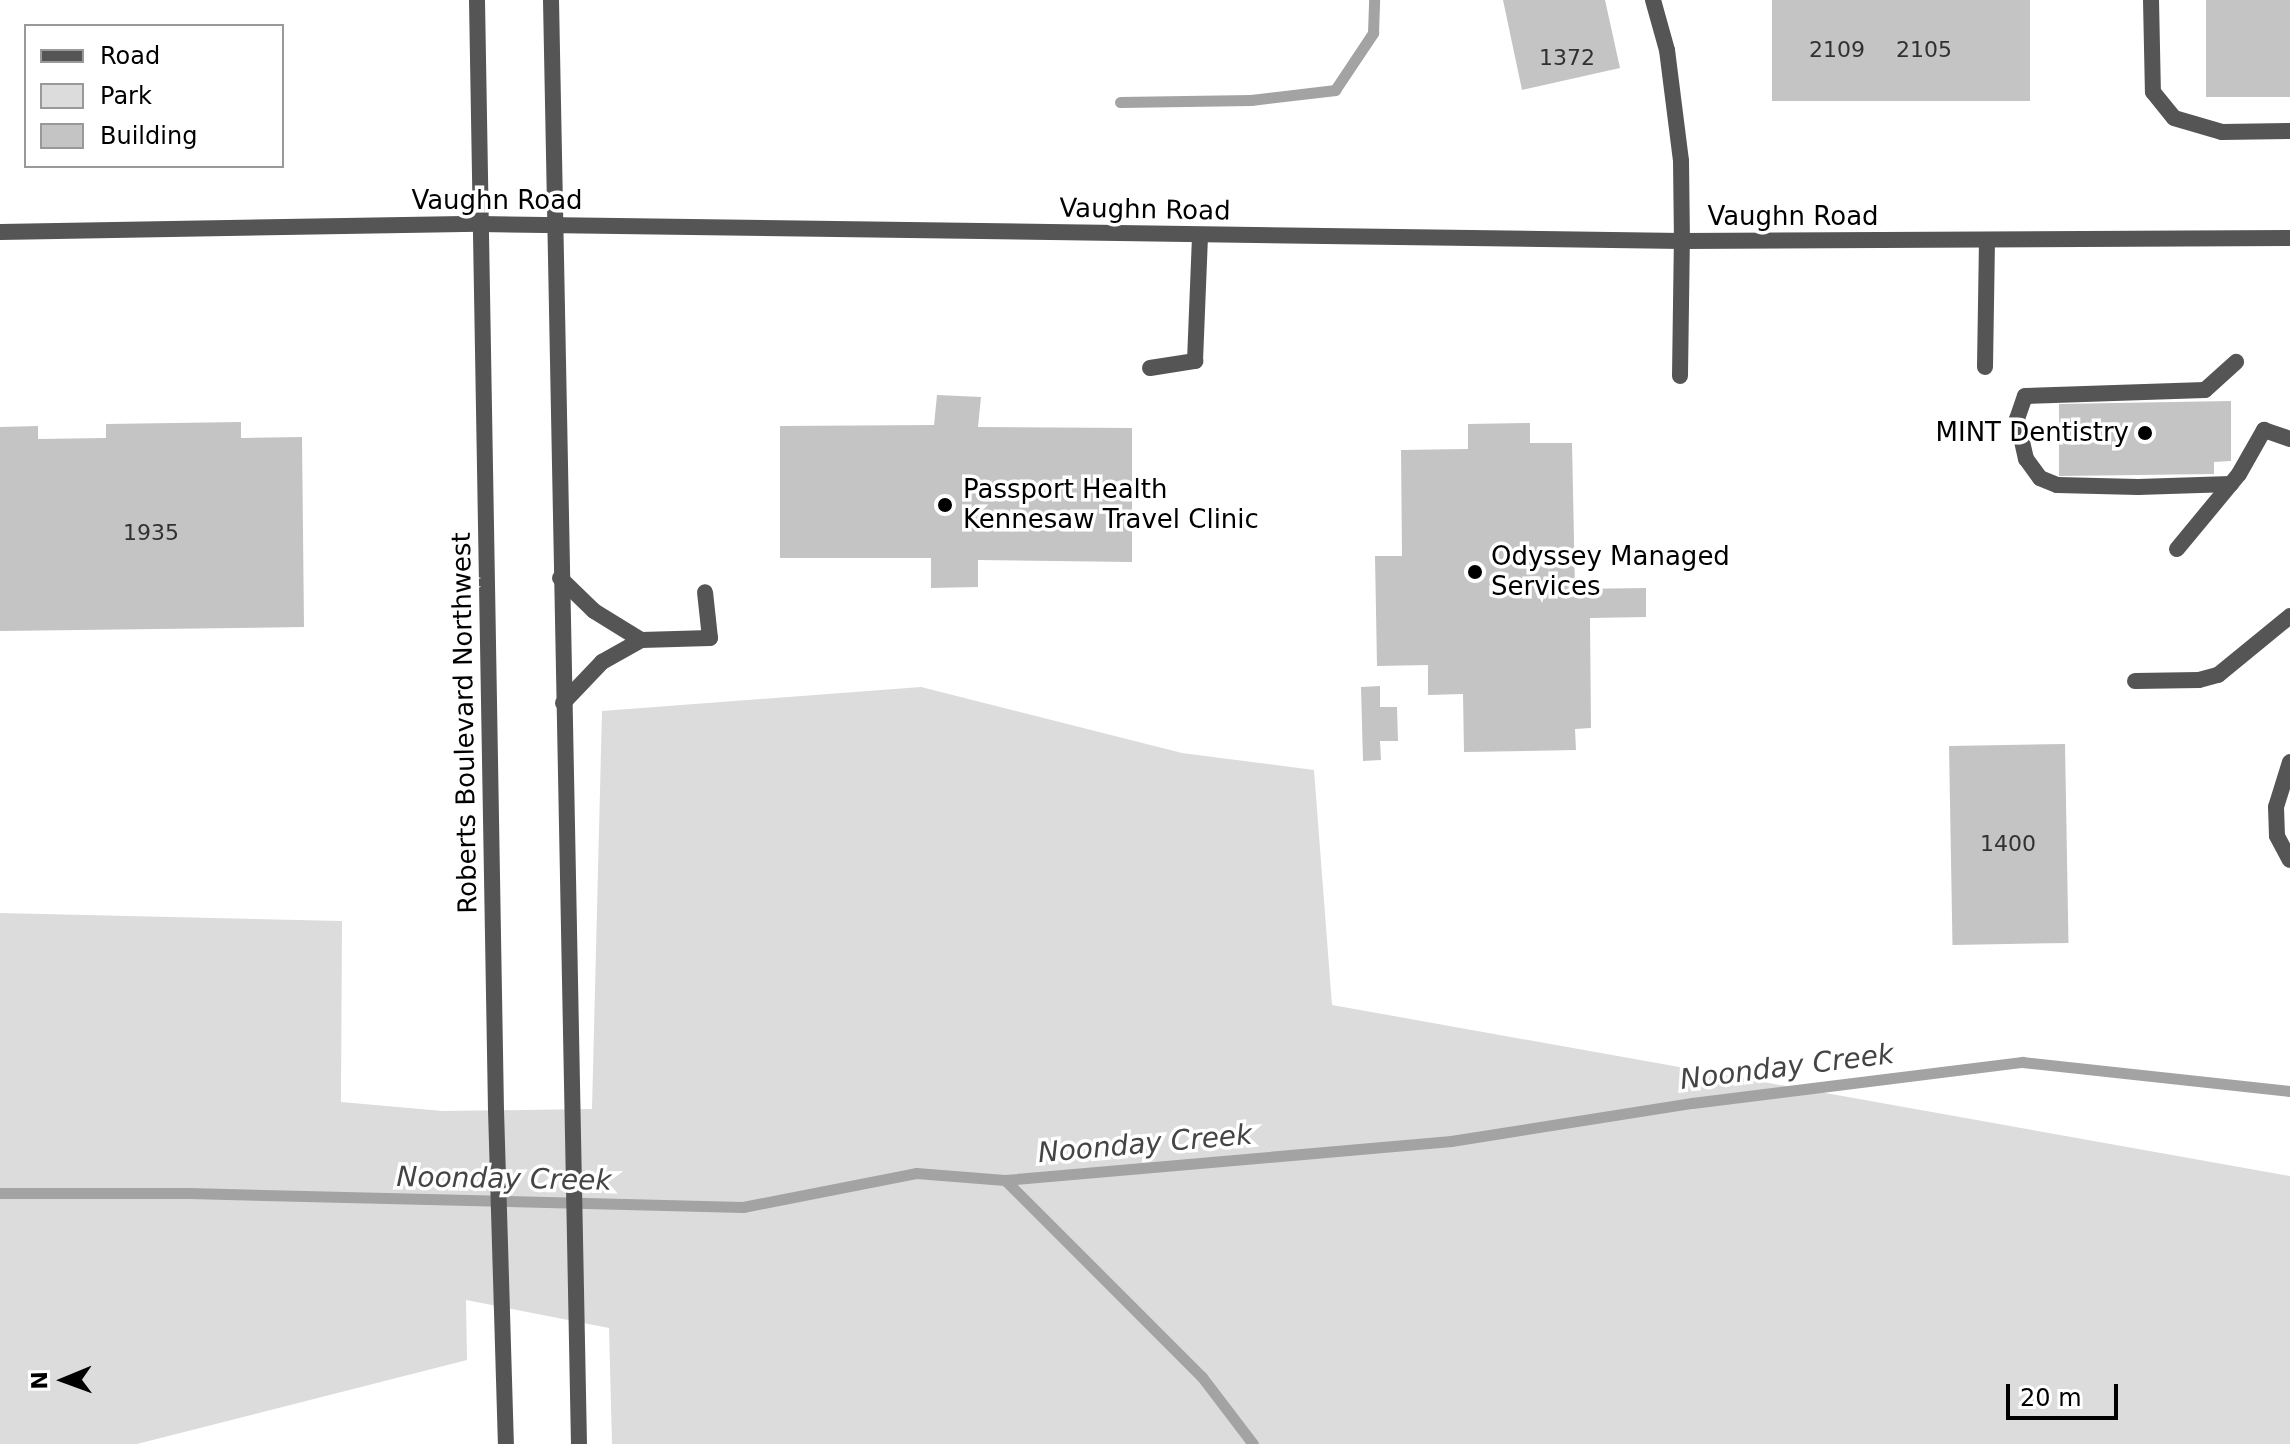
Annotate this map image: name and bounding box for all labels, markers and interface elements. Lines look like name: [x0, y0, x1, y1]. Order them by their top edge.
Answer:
legend: [24, 24, 284, 168]
house number: 2109: [1809, 37, 1865, 63]
house number: 2105: [1896, 37, 1952, 63]
text: Road: [100, 42, 160, 70]
house number: 1372: [1539, 45, 1595, 71]
text: Park: [100, 82, 152, 110]
text: Building: [100, 122, 197, 150]
street label: Vaughn Road: [411, 185, 583, 217]
street label: Vaughn Road: [1059, 193, 1231, 227]
street label: Vaughn Road: [1707, 201, 1879, 233]
place label: MINT Dentistry: [1936, 417, 2129, 449]
marker: MINT Dentistry: [2136, 424, 2154, 442]
place label: Passport Health Kennesaw Travel Clinic: [963, 474, 1259, 536]
marker: Passport Health Kennesaw Travel Clinic: [934, 494, 956, 516]
house number: 1935: [123, 520, 179, 546]
street label: Roberts Boulevard Northwest: [446, 532, 484, 914]
place label: Odyssey Managed Services: [1491, 541, 1730, 602]
marker: Odyssey Managed Services: [1466, 563, 1484, 581]
house number: 1400: [1980, 831, 2036, 857]
water label: Noonday Creek: [1678, 1037, 1896, 1097]
water label: Noonday Creek: [1036, 1118, 1254, 1170]
water label: Noonday Creek: [396, 1160, 612, 1198]
north arrow: [24, 1340, 104, 1420]
scale bar: [2010, 1368, 2122, 1418]
text: N: [27, 1371, 52, 1390]
text: 20 m: [2020, 1384, 2082, 1412]

